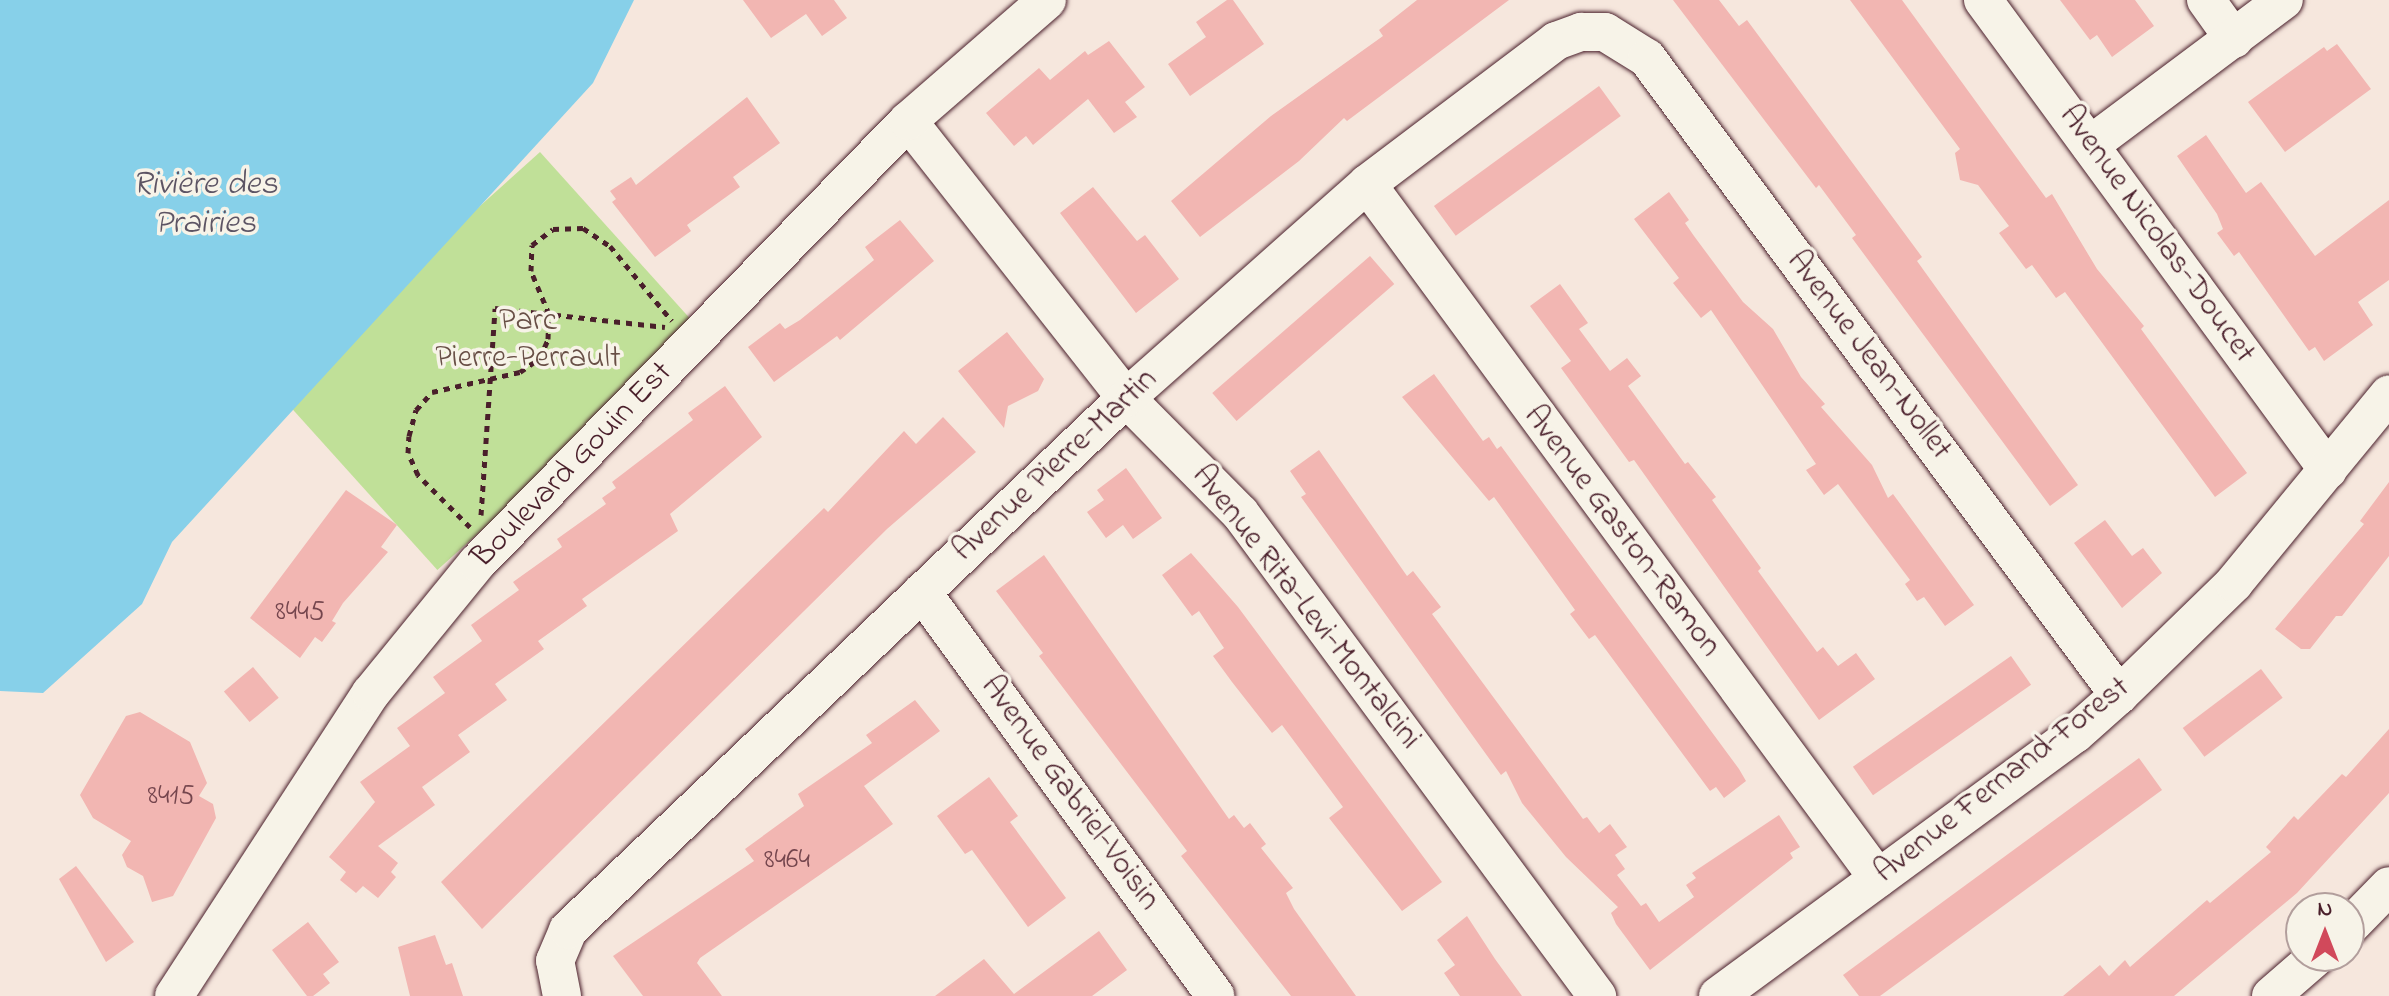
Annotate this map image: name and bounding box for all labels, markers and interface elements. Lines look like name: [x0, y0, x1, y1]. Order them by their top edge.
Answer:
street label: Avenue Nicolas-Doucet: [2050, 99, 2262, 371]
water label: Rivière des Prairies: [132, 165, 278, 244]
street label: Avenue Jean-Nollet: [1777, 244, 1959, 468]
park label: Parc Pierre-Perrault: [435, 304, 621, 379]
street label: Boulevard Gouin Est: [465, 355, 681, 577]
street label: Avenue Pierre-Martin: [946, 361, 1166, 571]
street label: Avenue Gaston-Ramon: [1514, 399, 1728, 665]
street label: Avenue Rita-Levi-Montalcini: [1182, 458, 1428, 758]
house number: 8445: [275, 596, 325, 630]
street label: Avenue Gabriel-Voisin: [971, 669, 1167, 919]
street label: Avenue Fernand-Forest: [1868, 669, 2138, 893]
house number: 8415: [148, 780, 194, 814]
house number: 8464: [764, 844, 810, 878]
north arrow: [2285, 892, 2365, 972]
text: N: [2318, 894, 2332, 926]

